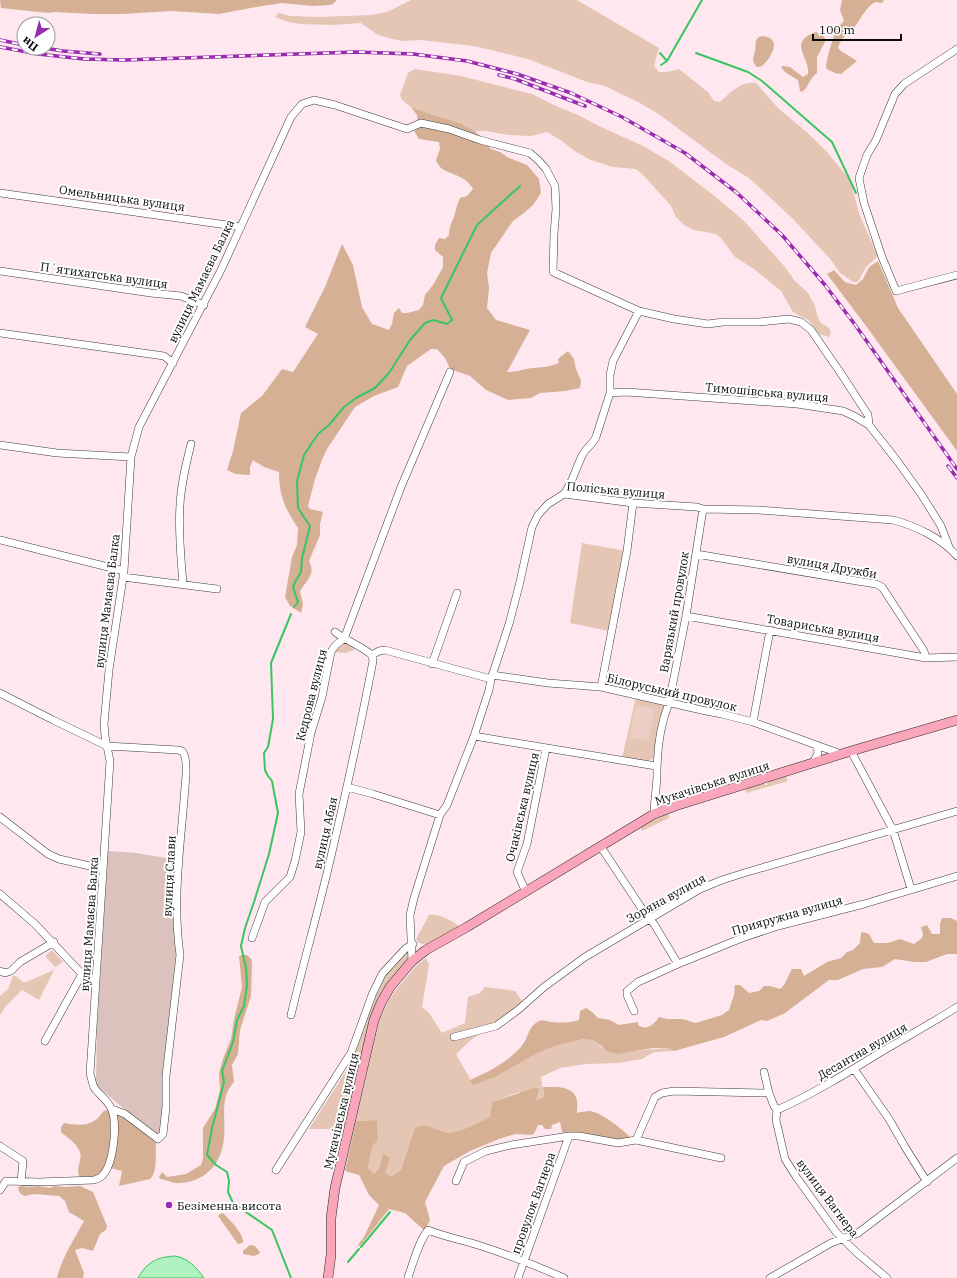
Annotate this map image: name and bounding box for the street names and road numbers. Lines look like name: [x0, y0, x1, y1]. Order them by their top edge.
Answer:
street label: Омельницька вулиця: [58, 182, 186, 214]
street label: вулиця Мамаєва Балка: [165, 217, 238, 345]
street label: Пʼятихатська вулиця: [39, 259, 169, 291]
street label: Тимошівська вулиця: [705, 379, 829, 405]
street label: Поліська вулиця: [566, 478, 666, 502]
street label: вулиця Мамаєва Балка: [91, 533, 123, 669]
street label: Варязький провулок: [656, 550, 692, 674]
street label: вулиця Дружби: [786, 551, 878, 581]
street label: Товариська вулиця: [765, 611, 881, 645]
street label: Кедрова вулиця: [292, 647, 330, 743]
street label: Білоруський провулок: [606, 670, 738, 714]
street label: Очаківська вулиця: [502, 751, 542, 863]
street label: Мукачівська вулиця: [653, 757, 771, 809]
street label: вулиця Абая: [309, 795, 341, 871]
street label: вулиця Слави: [159, 835, 179, 917]
street label: вулиця Мамаєва Балка: [77, 856, 101, 992]
street label: Зоряна вулиця: [624, 870, 708, 926]
street label: Прияружна вулиця: [730, 892, 844, 938]
street label: Десантна вулиця: [814, 1019, 910, 1083]
street label: Мукачівська вулиця: [320, 1051, 362, 1171]
street label: провулок Вагнера: [508, 1150, 559, 1256]
street label: вулиця Вагнера: [794, 1156, 863, 1240]

